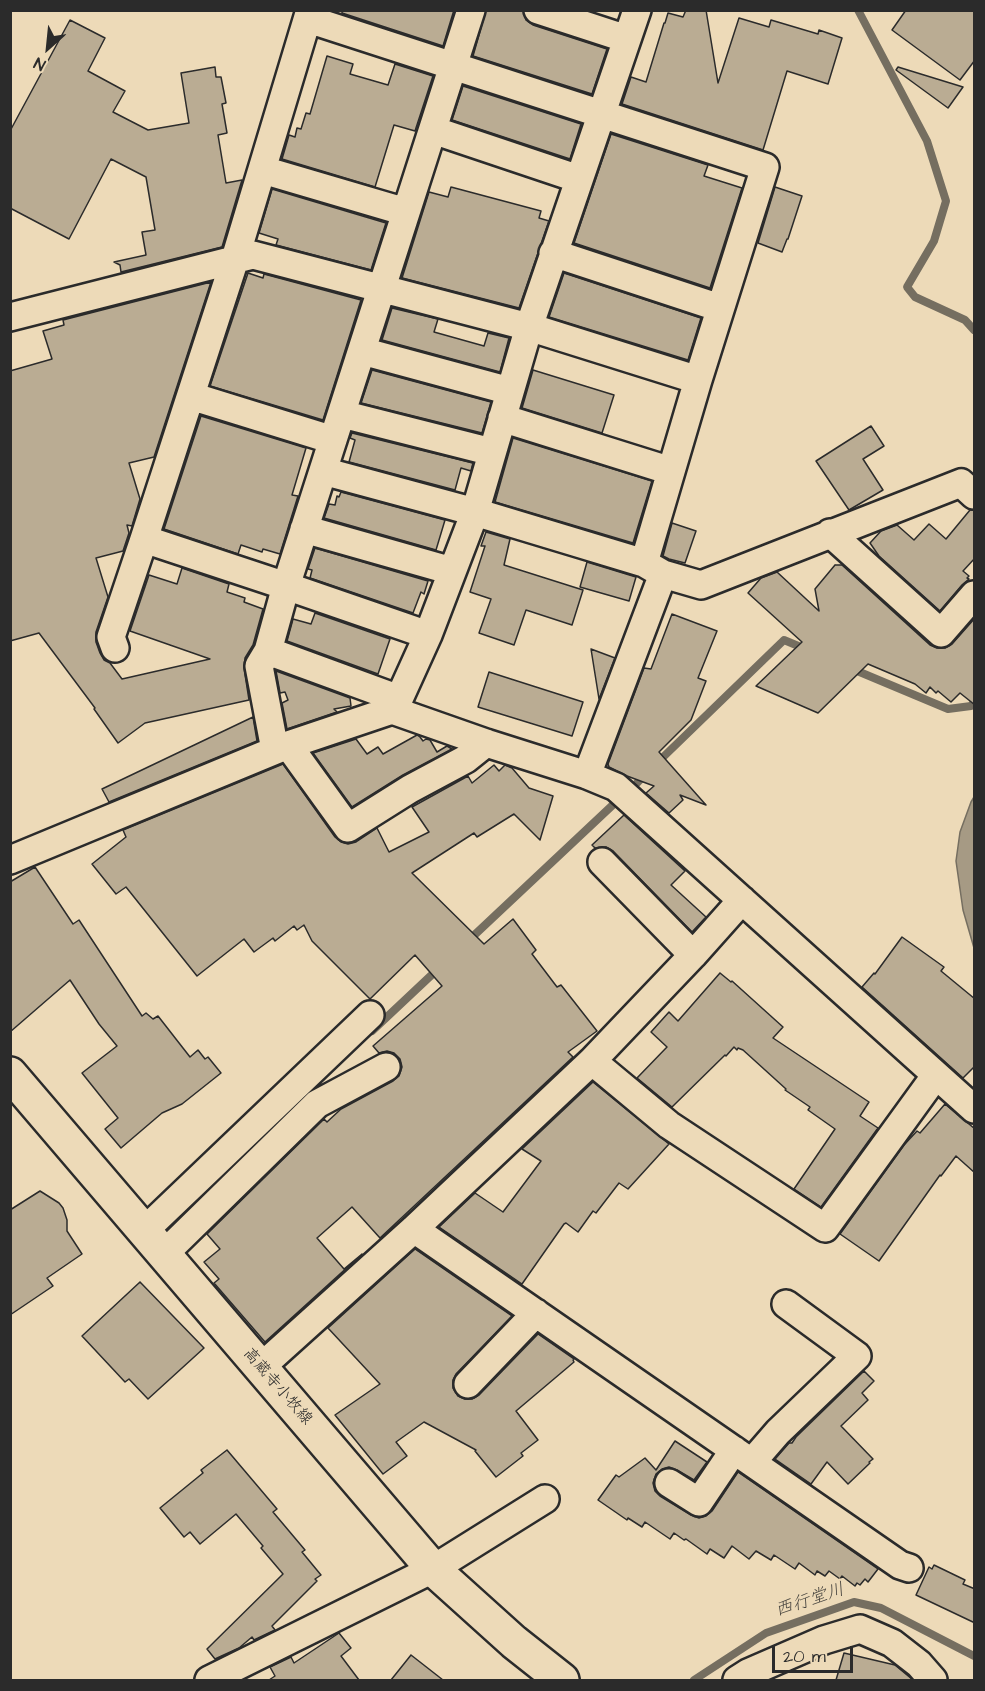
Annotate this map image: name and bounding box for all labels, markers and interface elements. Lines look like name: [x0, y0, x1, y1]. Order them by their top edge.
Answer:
north arrow: [18, 18, 78, 78]
text: N: [30, 52, 49, 76]
street label: 高蔵寺小牧線: [238, 1344, 316, 1430]
water label: 西行堂川: [772, 1580, 848, 1622]
scale bar: [775, 1634, 856, 1672]
text: 20 m: [783, 1644, 826, 1669]

